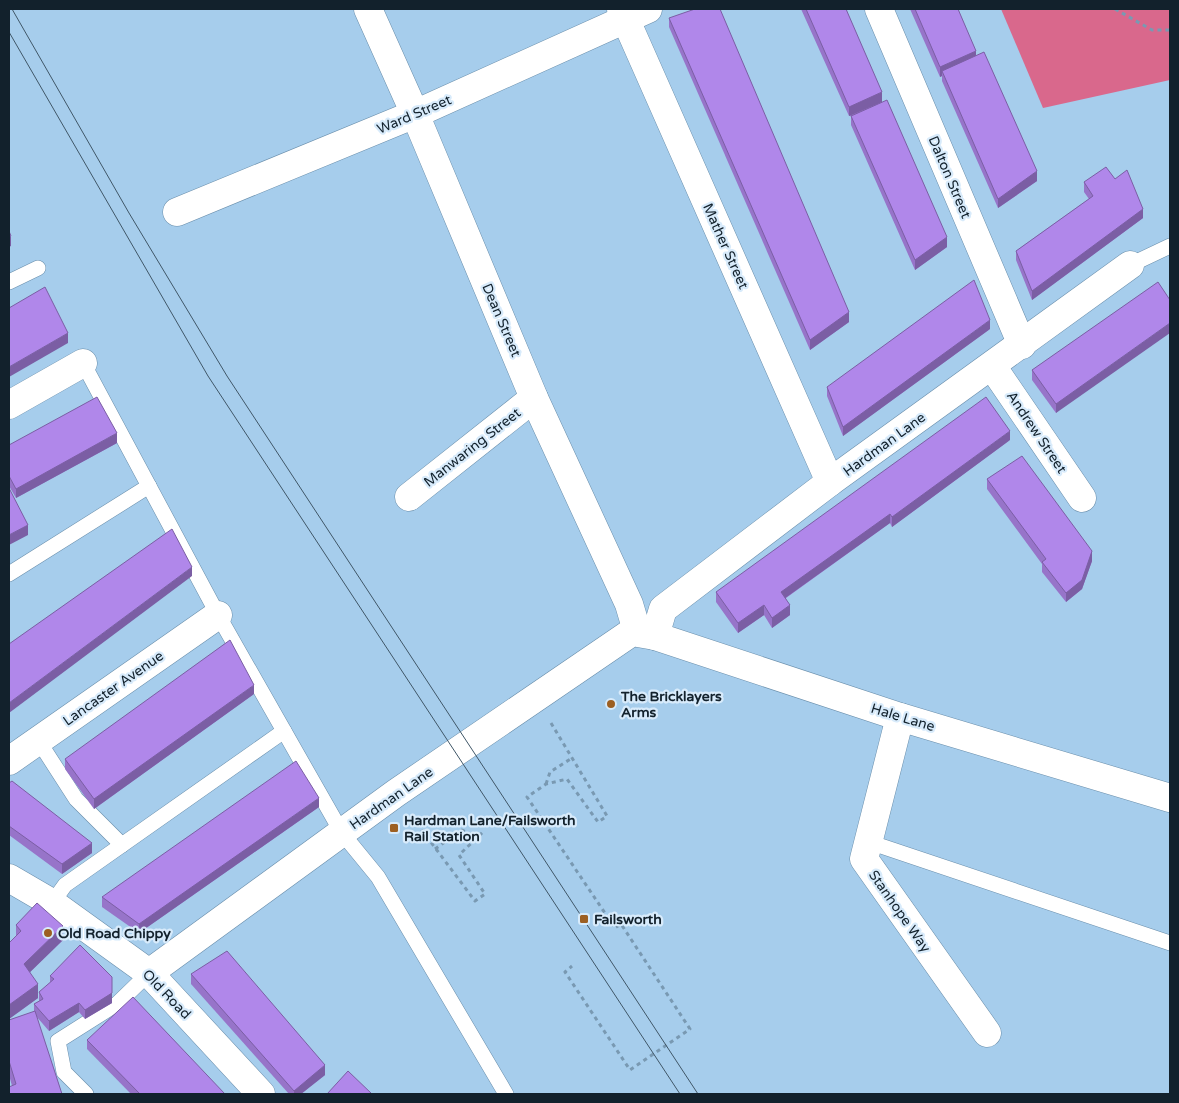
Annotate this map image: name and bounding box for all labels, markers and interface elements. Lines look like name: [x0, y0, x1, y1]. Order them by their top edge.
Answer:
street label: Ward Street: [374, 91, 455, 138]
street label: Dalton Street: [925, 134, 975, 221]
street label: Mather Street: [699, 201, 752, 292]
street label: Dean Street: [478, 281, 525, 360]
street label: Andrew Street: [1003, 388, 1071, 477]
street label: Manwaring Street: [420, 404, 525, 491]
street label: Hardman Lane: [840, 409, 929, 480]
street label: Lancaster Avenue: [60, 647, 167, 729]
place label: The Bricklayers Arms: [620, 688, 722, 721]
marker: The Bricklayers Arms: [605, 698, 617, 710]
street label: Hale Lane: [869, 700, 937, 735]
street label: Hardman Lane: [346, 763, 436, 833]
place label: Hardman Lane/Failsworth Rail Station: [404, 812, 576, 845]
marker: Hardman Lane/Failsworth Rail Station: [388, 822, 400, 834]
street label: Stanhope Way: [865, 867, 934, 956]
place label: Failsworth: [594, 911, 662, 928]
marker: Failsworth: [578, 913, 590, 925]
place label: Old Road Chippy: [58, 925, 171, 942]
marker: Old Road Chippy: [42, 927, 54, 939]
street label: Old Road: [139, 966, 194, 1023]

